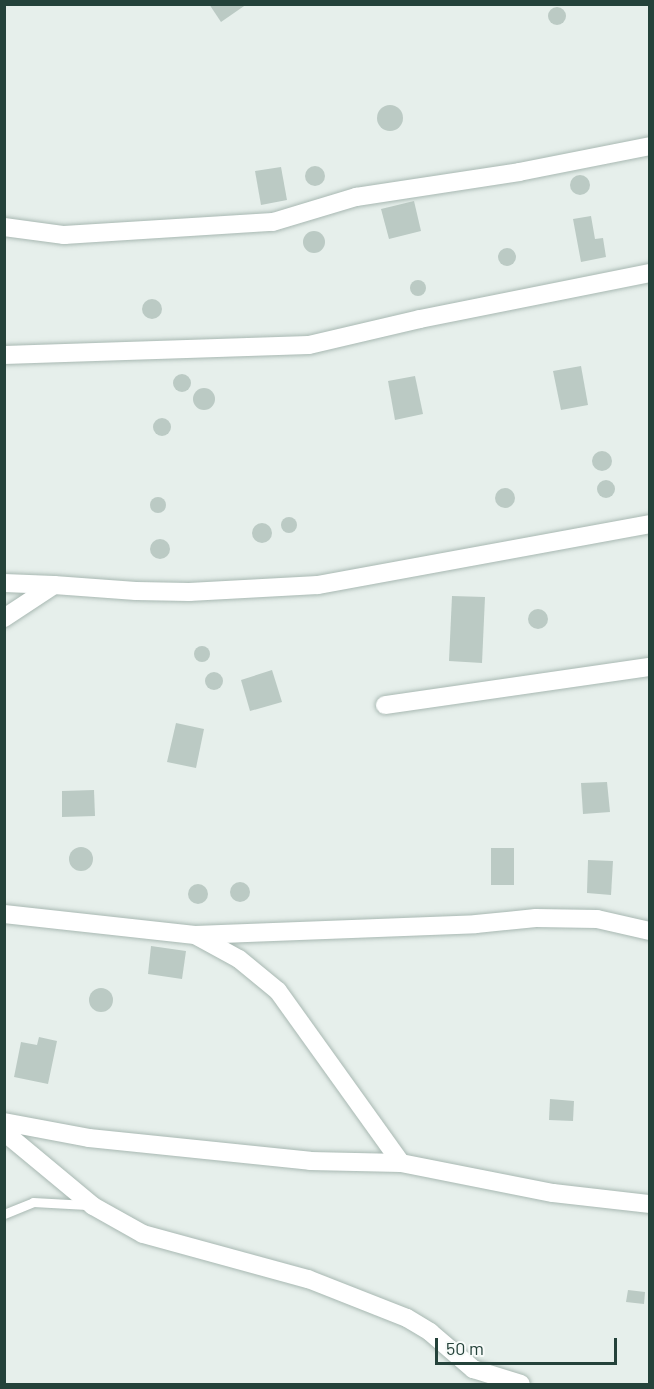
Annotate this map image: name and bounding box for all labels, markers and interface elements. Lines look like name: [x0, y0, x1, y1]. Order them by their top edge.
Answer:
scale bar: [438, 1326, 620, 1364]
text: 50 m: [446, 1337, 484, 1359]

